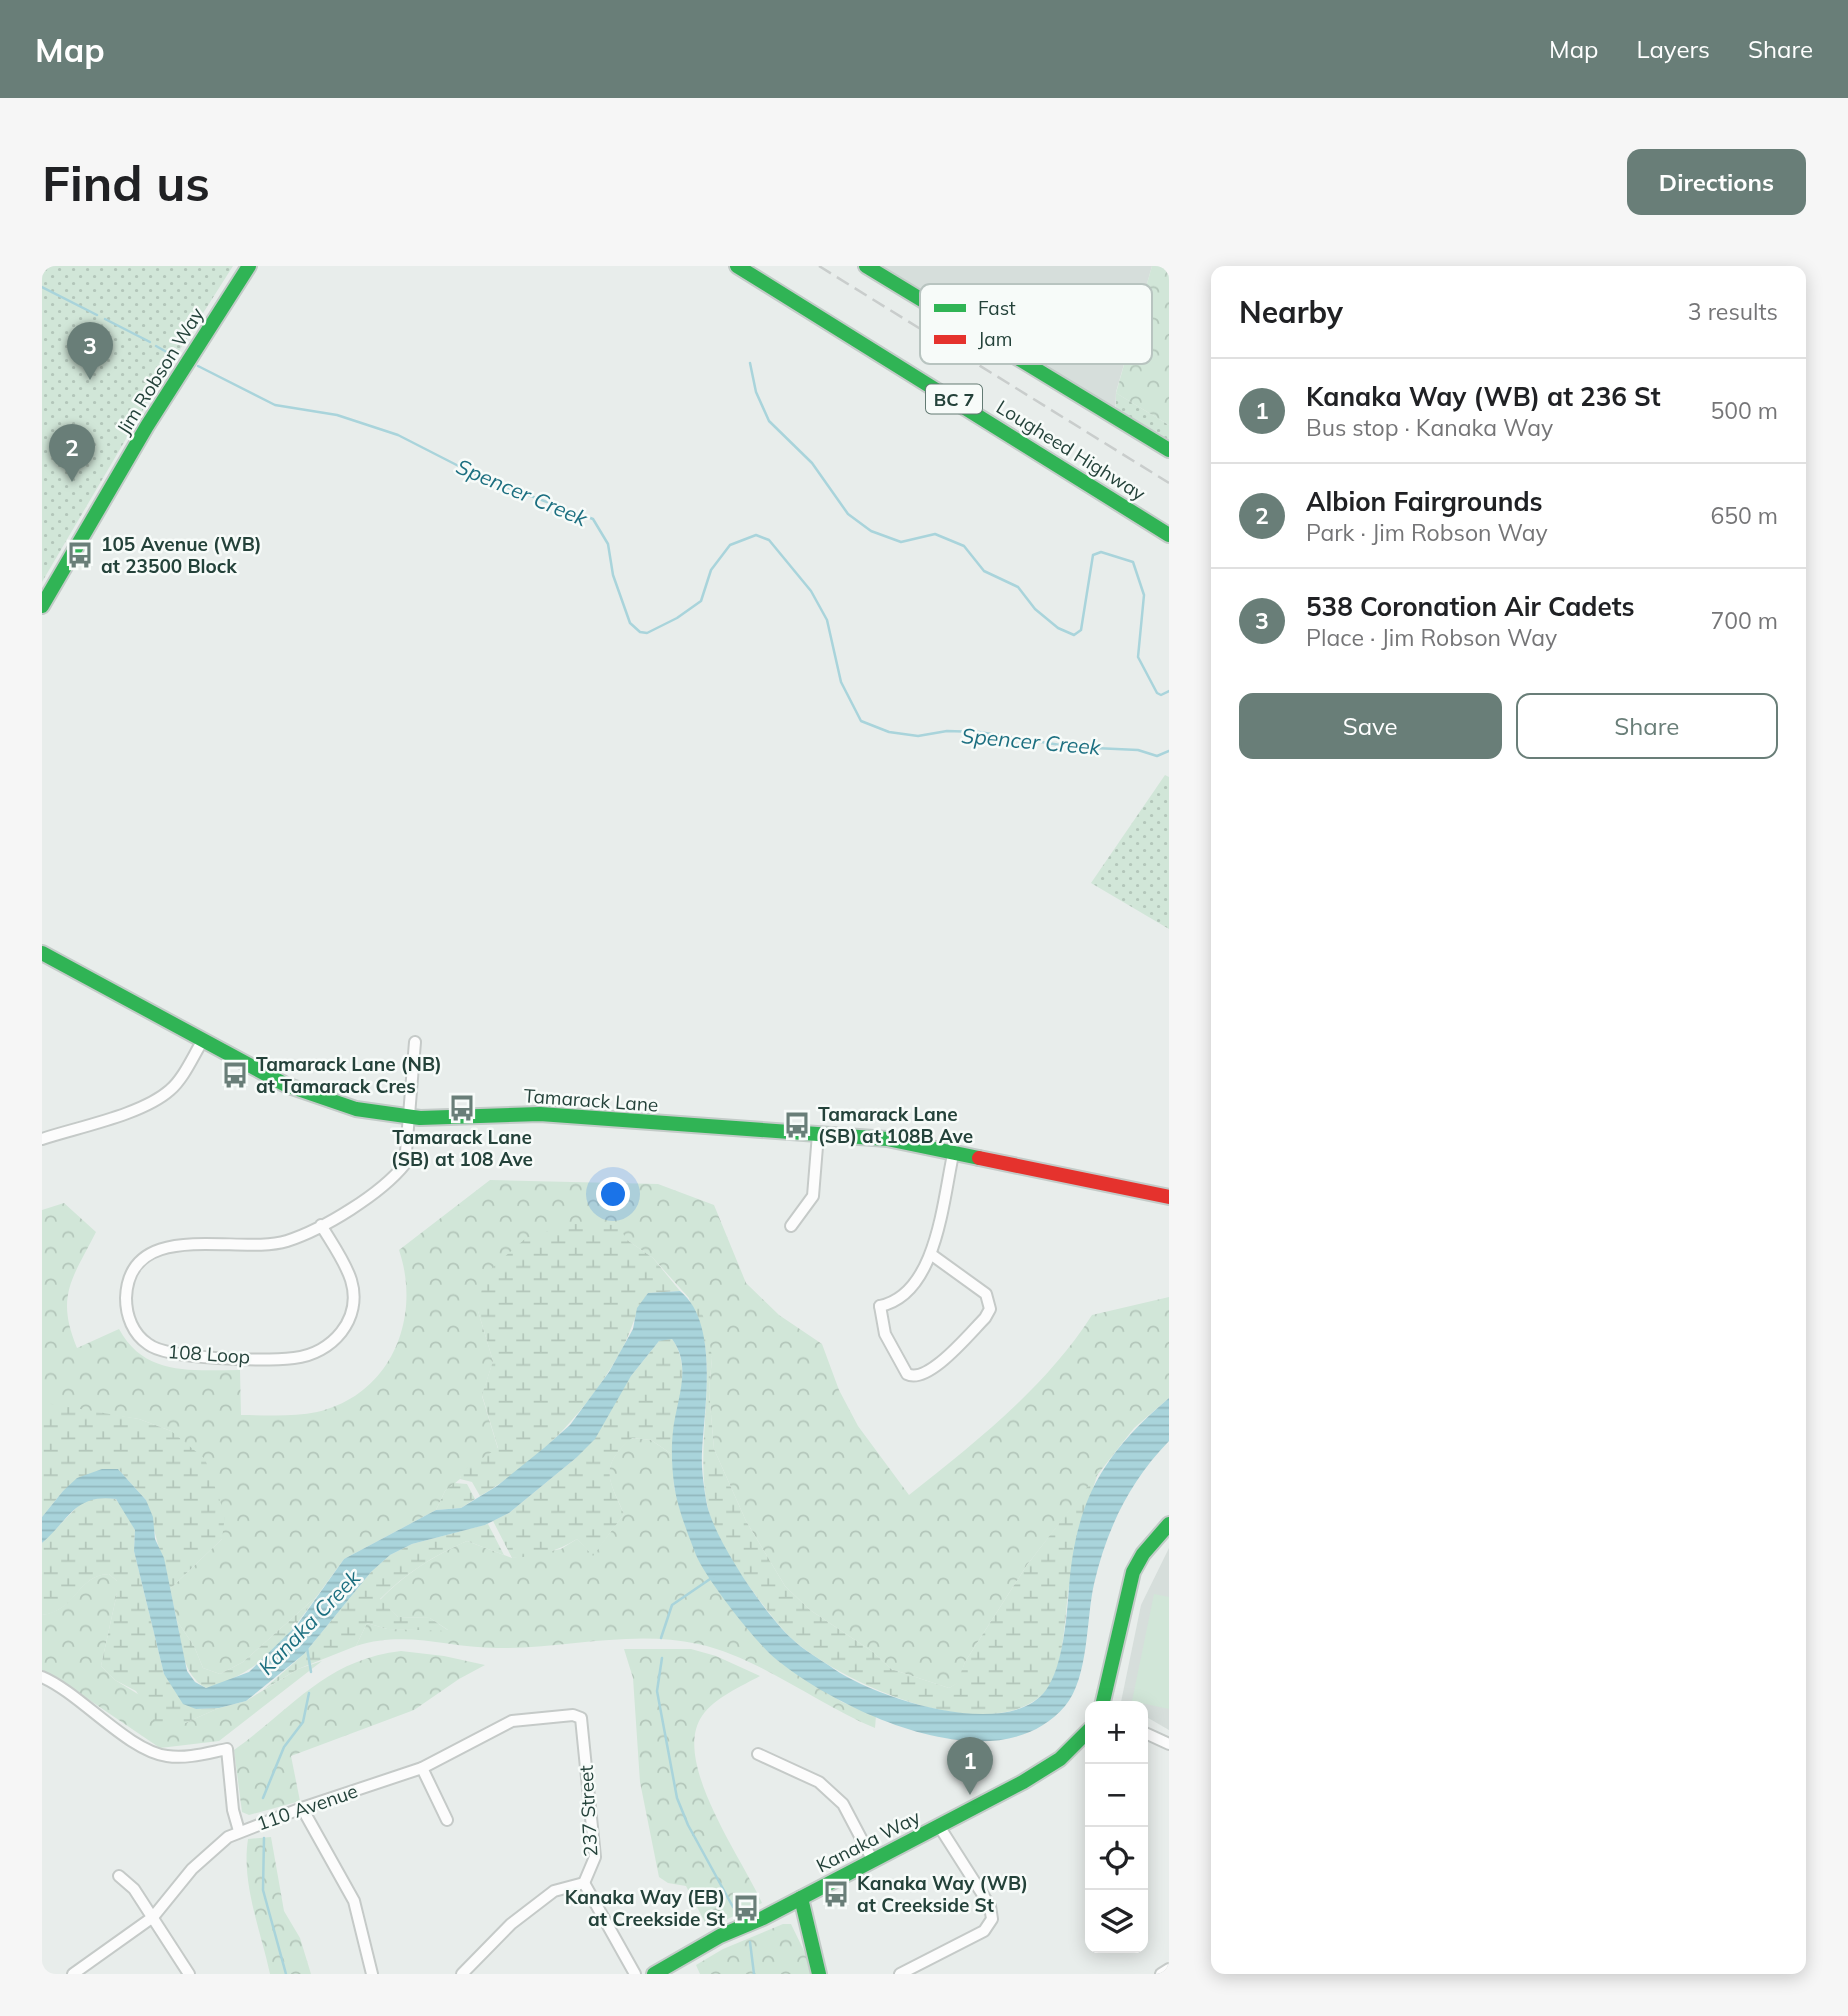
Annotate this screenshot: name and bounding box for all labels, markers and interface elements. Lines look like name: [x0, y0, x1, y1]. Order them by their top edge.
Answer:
text: Map: [35, 29, 105, 70]
text: Map: [1549, 34, 1598, 64]
text: Layers: [1636, 34, 1710, 64]
text: Share: [1748, 34, 1813, 64]
button: Directions: [1627, 149, 1806, 215]
text: Find us: [42, 152, 210, 213]
legend: [920, 284, 1152, 364]
text: Nearby: [1239, 293, 1343, 331]
text: Fast: [978, 296, 1016, 320]
text: 3 results: [1688, 297, 1778, 326]
street label: Jim Robson Way: [111, 303, 209, 439]
pin: 3: [67, 322, 113, 380]
text: Jam: [978, 327, 1012, 351]
text: Kanaka Way (WB) at 236 St: [1306, 380, 1661, 413]
road number: BC 7: [926, 384, 982, 414]
street label: Lougheed Highway: [992, 395, 1150, 505]
text: 1: [1255, 396, 1269, 425]
text: 500 m: [1710, 396, 1778, 425]
text: Bus stop · Kanaka Way: [1306, 413, 1553, 442]
pin: 2: [49, 424, 95, 482]
water label: Spencer Creek: [453, 453, 592, 532]
text: Albion Fairgrounds: [1306, 485, 1543, 518]
text: 2: [1255, 501, 1269, 530]
text: 650 m: [1710, 501, 1778, 530]
text: Park · Jim Robson Way: [1306, 518, 1548, 547]
place label: 105 Avenue (WB) at 23500 Block: [101, 532, 262, 578]
bus stop icon: 105 Avenue (WB) at 23500 Block: [65, 540, 95, 570]
text: 538 Coronation Air Cadets: [1306, 590, 1635, 623]
text: 3: [1255, 606, 1269, 635]
text: 700 m: [1710, 606, 1778, 635]
text: Place · Jim Robson Way: [1306, 623, 1557, 652]
button: Save: [1239, 693, 1502, 759]
button: Share: [1516, 693, 1778, 759]
water label: Spencer Creek: [960, 722, 1103, 760]
place label: Tamarack Lane (NB) at Tamarack Cres: [256, 1052, 442, 1098]
bus stop icon: Tamarack Lane (NB) at Tamarack Cres: [220, 1060, 250, 1090]
street label: Tamarack Lane: [523, 1083, 659, 1117]
bus stop icon: Tamarack Lane (SB) at 108 Ave: [447, 1093, 477, 1123]
place label: Tamarack Lane (SB) at 108B Ave: [818, 1102, 973, 1148]
bus stop icon: Tamarack Lane (SB) at 108B Ave: [782, 1110, 812, 1140]
place label: Tamarack Lane (SB) at 108 Ave: [391, 1125, 533, 1171]
your location: [596, 1177, 630, 1211]
street label: 108 Loop: [167, 1339, 251, 1369]
water label: Kanaka Creek: [253, 1564, 366, 1680]
map controls: [1085, 1701, 1148, 1953]
button: +: [1085, 1701, 1148, 1764]
pin: 1: [947, 1737, 993, 1795]
street label: 237 Street: [574, 1764, 602, 1857]
button: −: [1085, 1764, 1148, 1827]
street label: 110 Avenue: [253, 1779, 361, 1835]
street label: Kanaka Way: [812, 1805, 924, 1877]
button: locate: [1085, 1827, 1148, 1890]
place label: Kanaka Way (WB) at Creekside St: [857, 1871, 1028, 1917]
bus stop icon: Kanaka Way (WB) at Creekside St: [821, 1879, 851, 1909]
place label: Kanaka Way (EB) at Creekside St: [565, 1885, 725, 1931]
button: layers: [1085, 1890, 1148, 1953]
bus stop icon: Kanaka Way (EB) at Creekside St: [731, 1893, 761, 1923]

